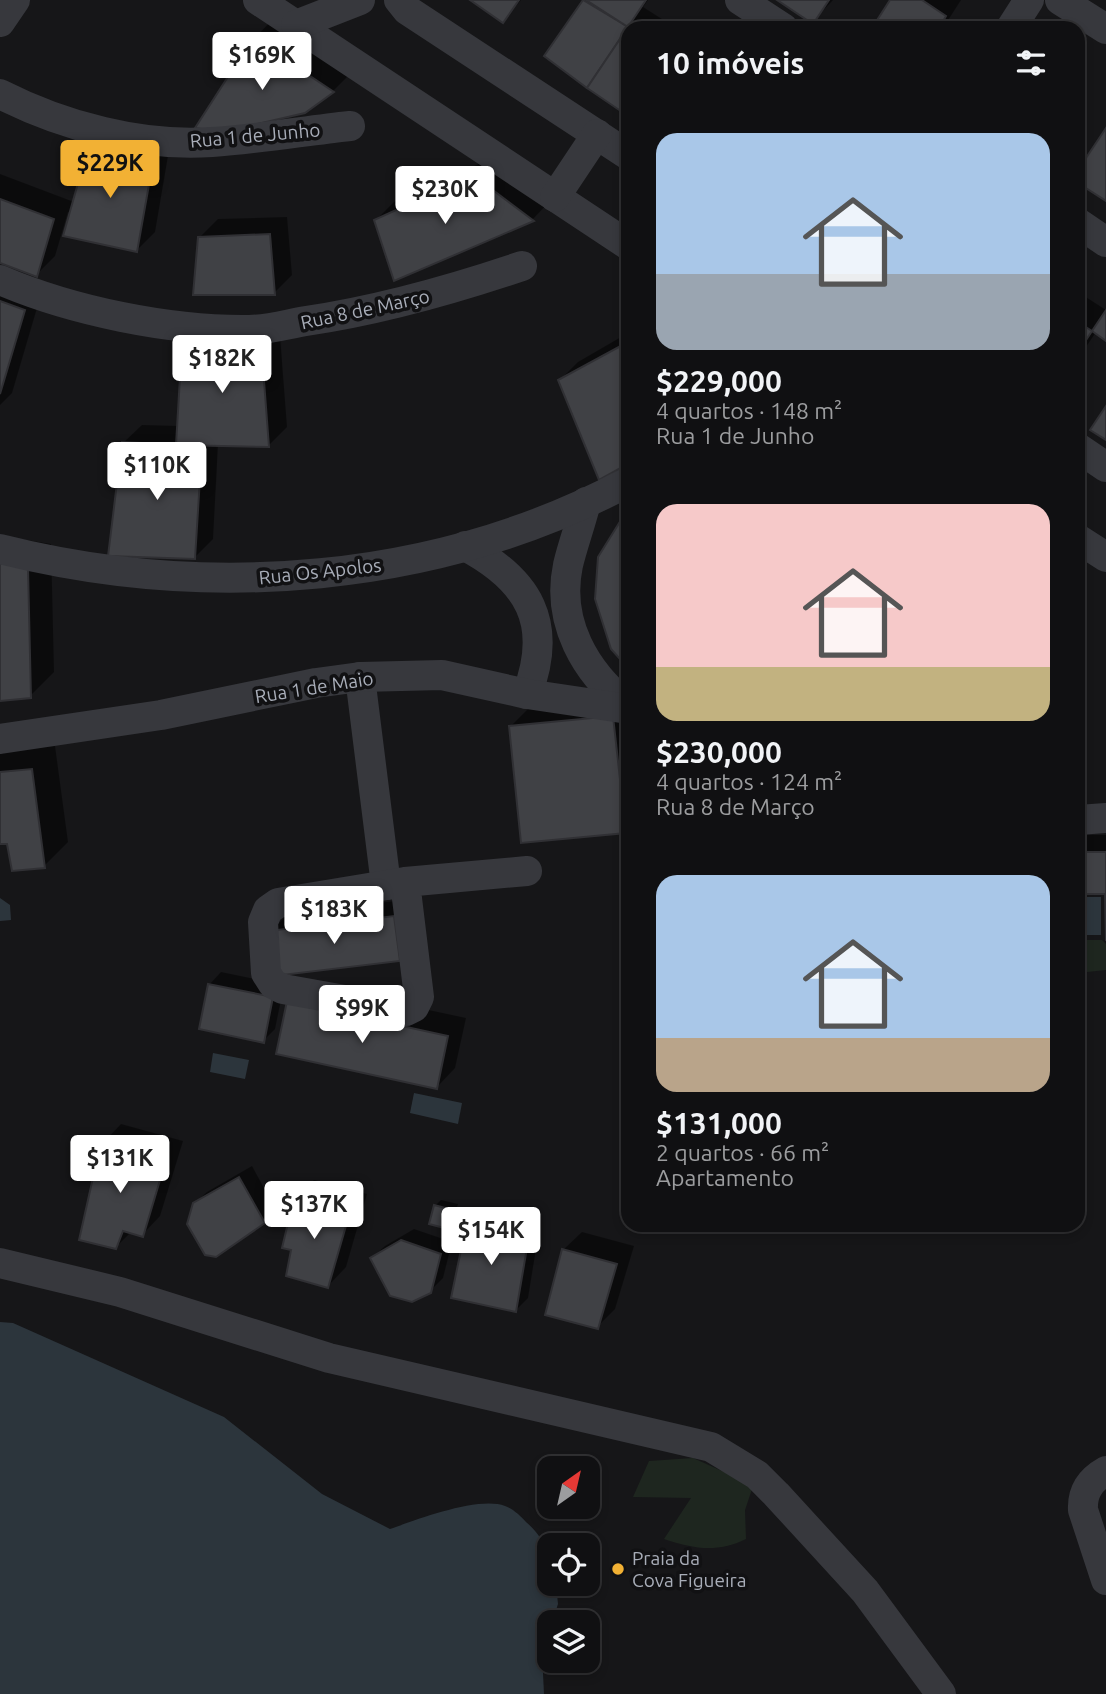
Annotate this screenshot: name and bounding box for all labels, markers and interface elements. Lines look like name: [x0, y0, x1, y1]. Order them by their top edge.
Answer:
pin: $169K: [213, 32, 311, 92]
text: $169K: [228, 42, 296, 67]
icon: filters: [1012, 44, 1050, 82]
text: 10 imóveis: [656, 46, 804, 80]
street label: Rua 1 de Junho: [189, 118, 321, 152]
pin: $229K: [61, 140, 159, 200]
text: $229K: [76, 150, 144, 175]
pin: $230K: [396, 166, 494, 226]
text: $230K: [411, 176, 479, 201]
icon: home: [790, 179, 916, 305]
street label: Rua 8 de Março: [299, 285, 431, 333]
pin: $182K: [173, 336, 271, 395]
text: $182K: [188, 345, 256, 370]
text: $229,000: [656, 364, 782, 398]
text: 4 quartos · 148 m²: [656, 398, 842, 423]
text: Rua 1 de Junho: [656, 423, 814, 448]
pin: $110K: [108, 442, 206, 502]
text: $110K: [123, 452, 191, 477]
icon: home: [790, 550, 916, 676]
street label: Rua Os Apolos: [258, 554, 382, 588]
street label: Rua 1 de Maio: [253, 667, 375, 707]
text: $230,000: [656, 735, 782, 769]
text: 4 quartos · 124 m²: [656, 769, 842, 794]
text: Rua 8 de Março: [656, 794, 815, 819]
pin: $183K: [285, 886, 383, 946]
text: $183K: [300, 896, 368, 921]
icon: home: [790, 921, 916, 1047]
pin: $99K: [321, 986, 403, 1045]
text: $99K: [335, 995, 389, 1020]
text: $131,000: [656, 1106, 782, 1140]
pin: $131K: [71, 1136, 169, 1195]
text: 2 quartos · 66 m²: [656, 1140, 829, 1165]
text: $131K: [86, 1145, 154, 1170]
text: Apartamento: [656, 1165, 794, 1190]
pin: $137K: [265, 1182, 363, 1241]
text: $137K: [280, 1191, 348, 1216]
pin: $154K: [442, 1208, 540, 1267]
text: $154K: [457, 1217, 525, 1242]
north arrow: [537, 1456, 600, 1519]
map controls: [537, 1456, 600, 1673]
button: locate: [537, 1533, 600, 1596]
place label: Praia da Cova Figueira: [632, 1547, 747, 1591]
marker: Praia da Cova Figueira: [610, 1561, 626, 1577]
button: layers: [537, 1610, 600, 1673]

